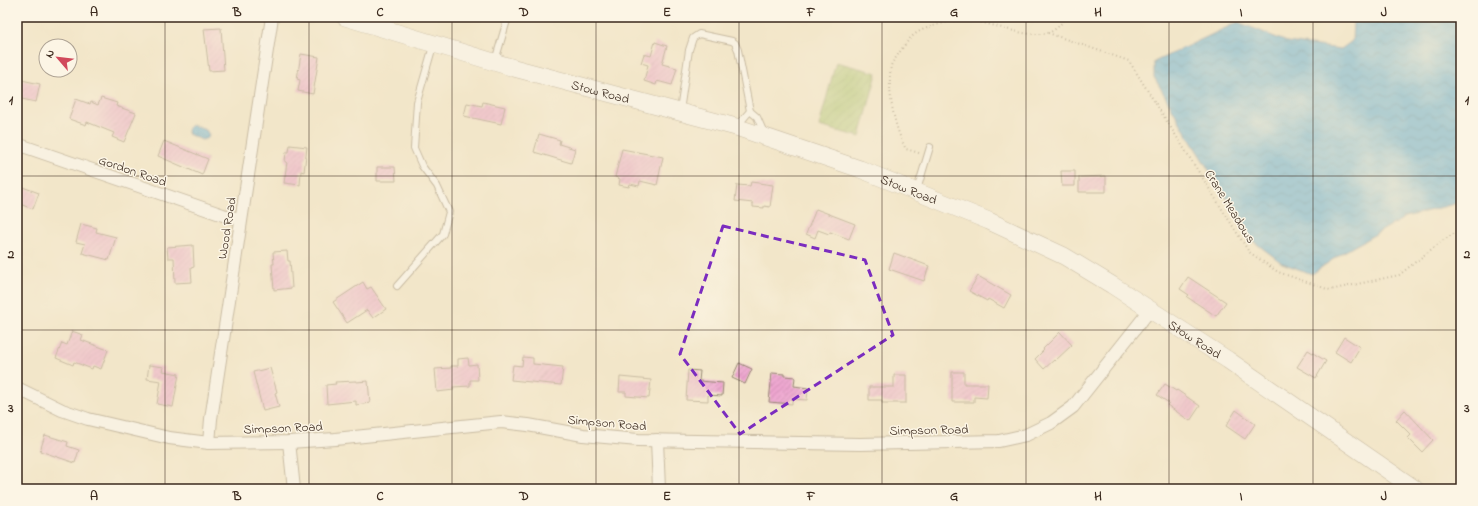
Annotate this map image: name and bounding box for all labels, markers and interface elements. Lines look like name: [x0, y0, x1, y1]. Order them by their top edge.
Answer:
text: A: [90, 3, 98, 22]
text: B: [232, 3, 242, 22]
text: C: [376, 3, 384, 22]
text: D: [518, 3, 529, 22]
text: E: [663, 3, 671, 22]
text: F: [806, 3, 816, 22]
text: G: [950, 3, 958, 22]
text: H: [1094, 3, 1102, 22]
text: I: [1239, 3, 1243, 22]
text: J: [1381, 3, 1387, 22]
north arrow: [38, 38, 78, 78]
text: N: [41, 47, 59, 61]
street label: Stow Road: [569, 76, 632, 109]
text: 1: [9, 91, 14, 110]
text: 1: [1465, 91, 1470, 110]
street label: Gordon Road: [96, 151, 170, 192]
street label: Crane Meadows: [1200, 166, 1260, 248]
street label: Stow Road: [877, 170, 940, 210]
street label: Wood Road: [213, 195, 242, 261]
text: 2: [7, 245, 15, 264]
text: 2: [1463, 245, 1471, 264]
street label: Stow Road: [1164, 316, 1225, 364]
text: 3: [7, 399, 14, 418]
text: 3: [1463, 399, 1470, 418]
street label: Simpson Road: [567, 411, 648, 436]
street label: Simpson Road: [243, 418, 324, 439]
street label: Simpson Road: [889, 420, 969, 441]
text: A: [90, 487, 98, 506]
text: B: [232, 487, 242, 506]
text: C: [376, 487, 384, 506]
text: D: [518, 487, 529, 506]
text: E: [663, 487, 671, 506]
text: F: [806, 487, 816, 506]
text: G: [950, 487, 958, 506]
text: H: [1094, 487, 1102, 506]
text: I: [1239, 487, 1243, 506]
text: J: [1381, 487, 1387, 506]

